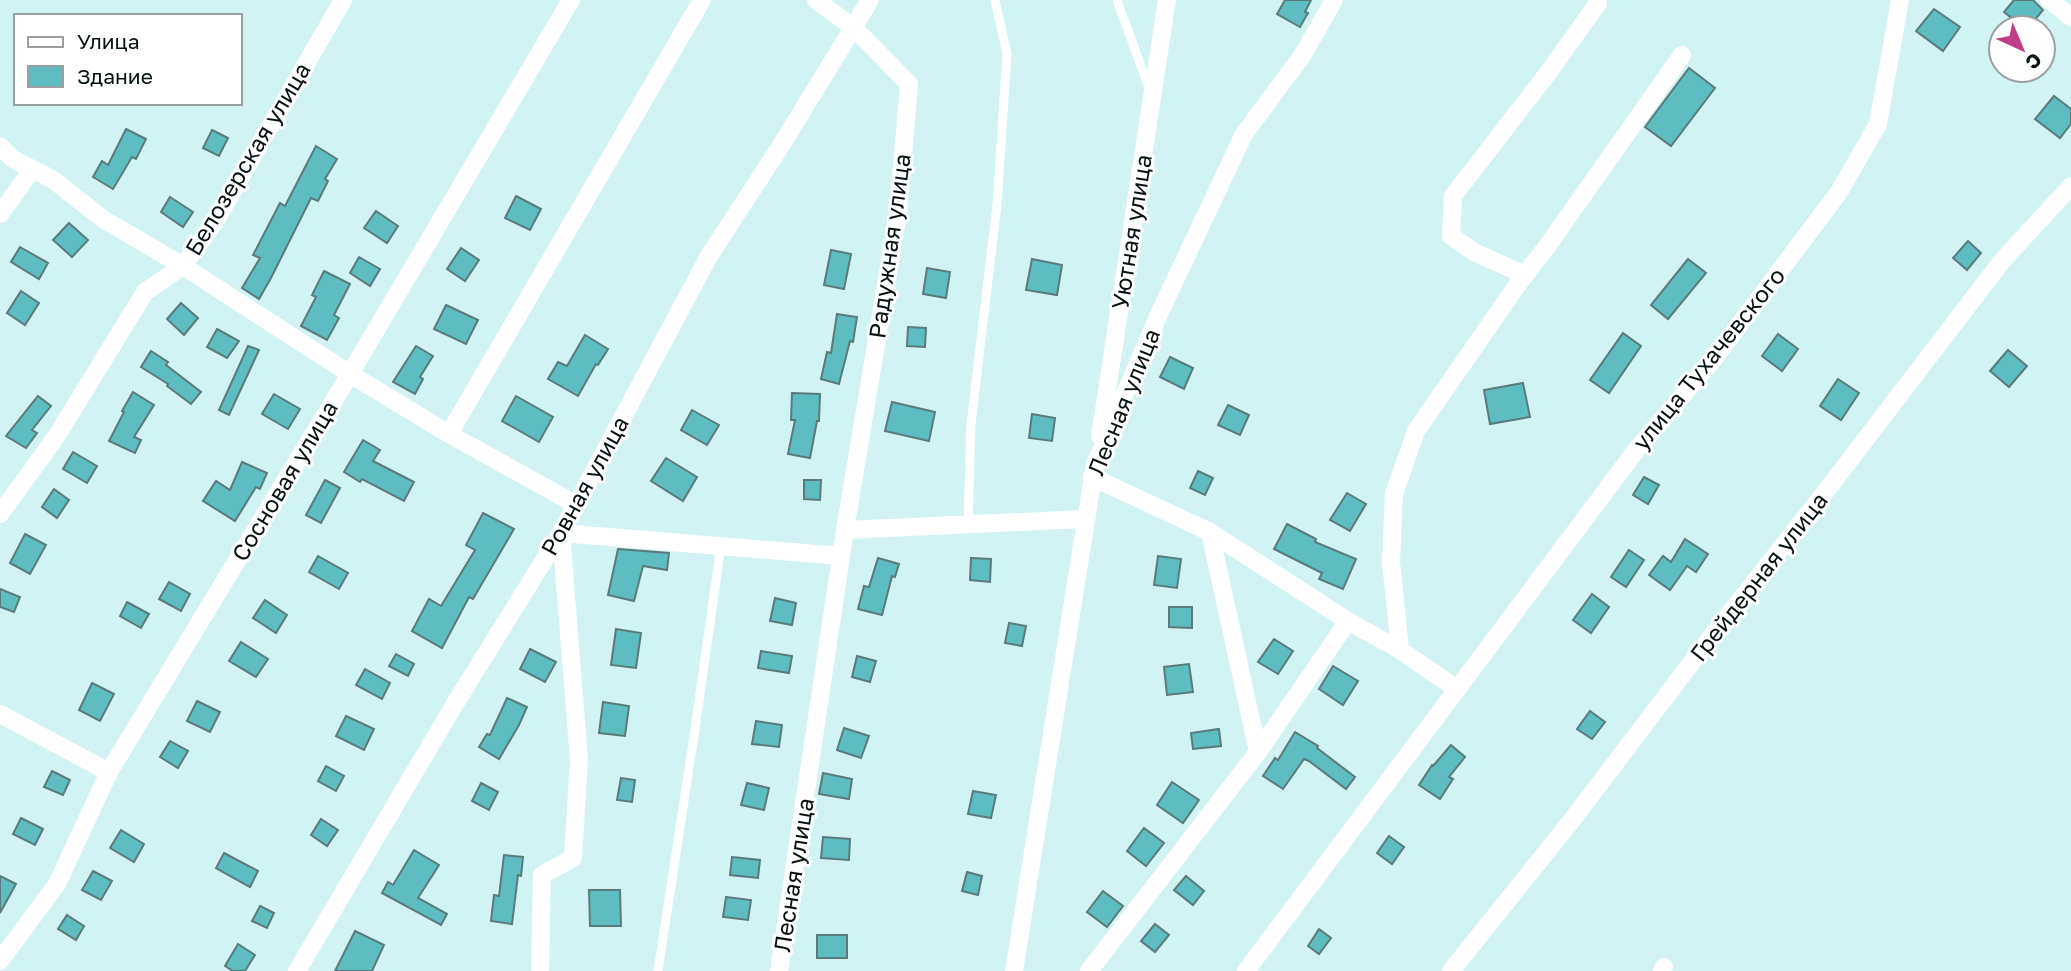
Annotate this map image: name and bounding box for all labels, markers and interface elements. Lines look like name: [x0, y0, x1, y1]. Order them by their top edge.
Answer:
legend: [14, 14, 242, 105]
north arrow: [1987, 14, 2057, 84]
text: Улица: [77, 28, 140, 54]
text: С: [2021, 49, 2047, 75]
street label: Белозерская улица: [178, 57, 316, 260]
text: Здание: [77, 63, 153, 89]
street label: Радужная улица: [862, 152, 916, 340]
street label: Уютная улица: [1105, 152, 1157, 311]
street label: улица Тухачевского: [1626, 262, 1790, 455]
street label: Лесная улица: [1081, 324, 1165, 479]
street label: Сосновая улица: [225, 395, 343, 566]
street label: Ровная улица: [534, 411, 634, 560]
street label: Грейдерная улица: [1684, 486, 1833, 666]
street label: Лесная улица: [767, 796, 819, 954]

